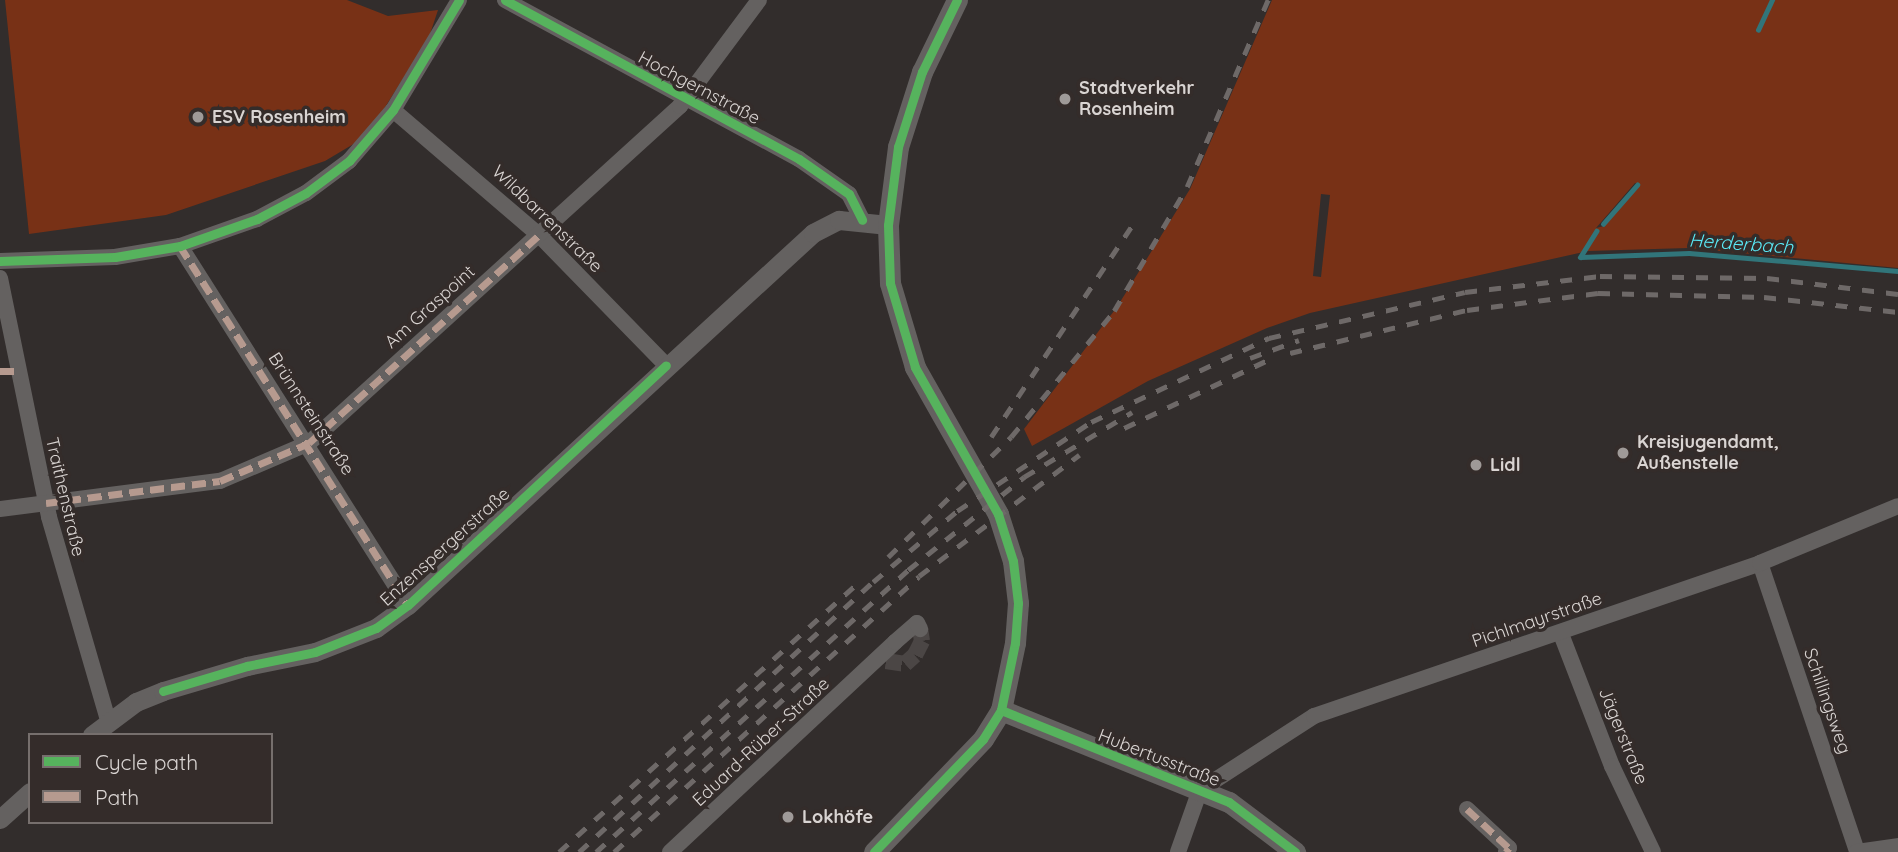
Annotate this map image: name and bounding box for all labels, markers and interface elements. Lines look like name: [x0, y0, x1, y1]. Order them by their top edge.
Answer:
street label: Hochgernstraße: [634, 47, 764, 129]
place label: Stadtverkehr Rosenheim: [1079, 78, 1194, 120]
marker: Stadtverkehr Rosenheim: [1057, 91, 1073, 107]
place label: ESV Rosenheim: [212, 106, 346, 128]
marker: ESV Rosenheim: [190, 109, 206, 125]
street label: Wildbarrenstraße: [487, 161, 607, 277]
water label: Herderbach: [1688, 229, 1794, 259]
street label: Am Graspoint: [381, 261, 479, 353]
street label: Brünnsteinstraße: [263, 349, 359, 479]
place label: Kreisjugendamt, Außenstelle: [1637, 432, 1779, 474]
street label: Traithenstraße: [41, 435, 89, 559]
marker: Kreisjugendamt, Außenstelle: [1615, 445, 1631, 461]
place label: Lidl: [1490, 454, 1521, 476]
marker: Lidl: [1468, 457, 1484, 473]
street label: Enzenspergerstraße: [376, 483, 514, 611]
street label: Pichlmayrstraße: [1469, 588, 1605, 652]
street label: Schillingsweg: [1799, 645, 1855, 757]
street label: Eduard-Rüber-Straße: [688, 673, 834, 811]
street label: Jägerstraße: [1594, 684, 1652, 788]
street label: Hubertusstraße: [1095, 725, 1223, 791]
legend: [28, 733, 273, 824]
text: Cycle path: [95, 749, 198, 775]
text: Path: [95, 784, 139, 810]
place label: Lokhöfe: [802, 806, 873, 828]
marker: Lokhöfe: [780, 809, 796, 825]

